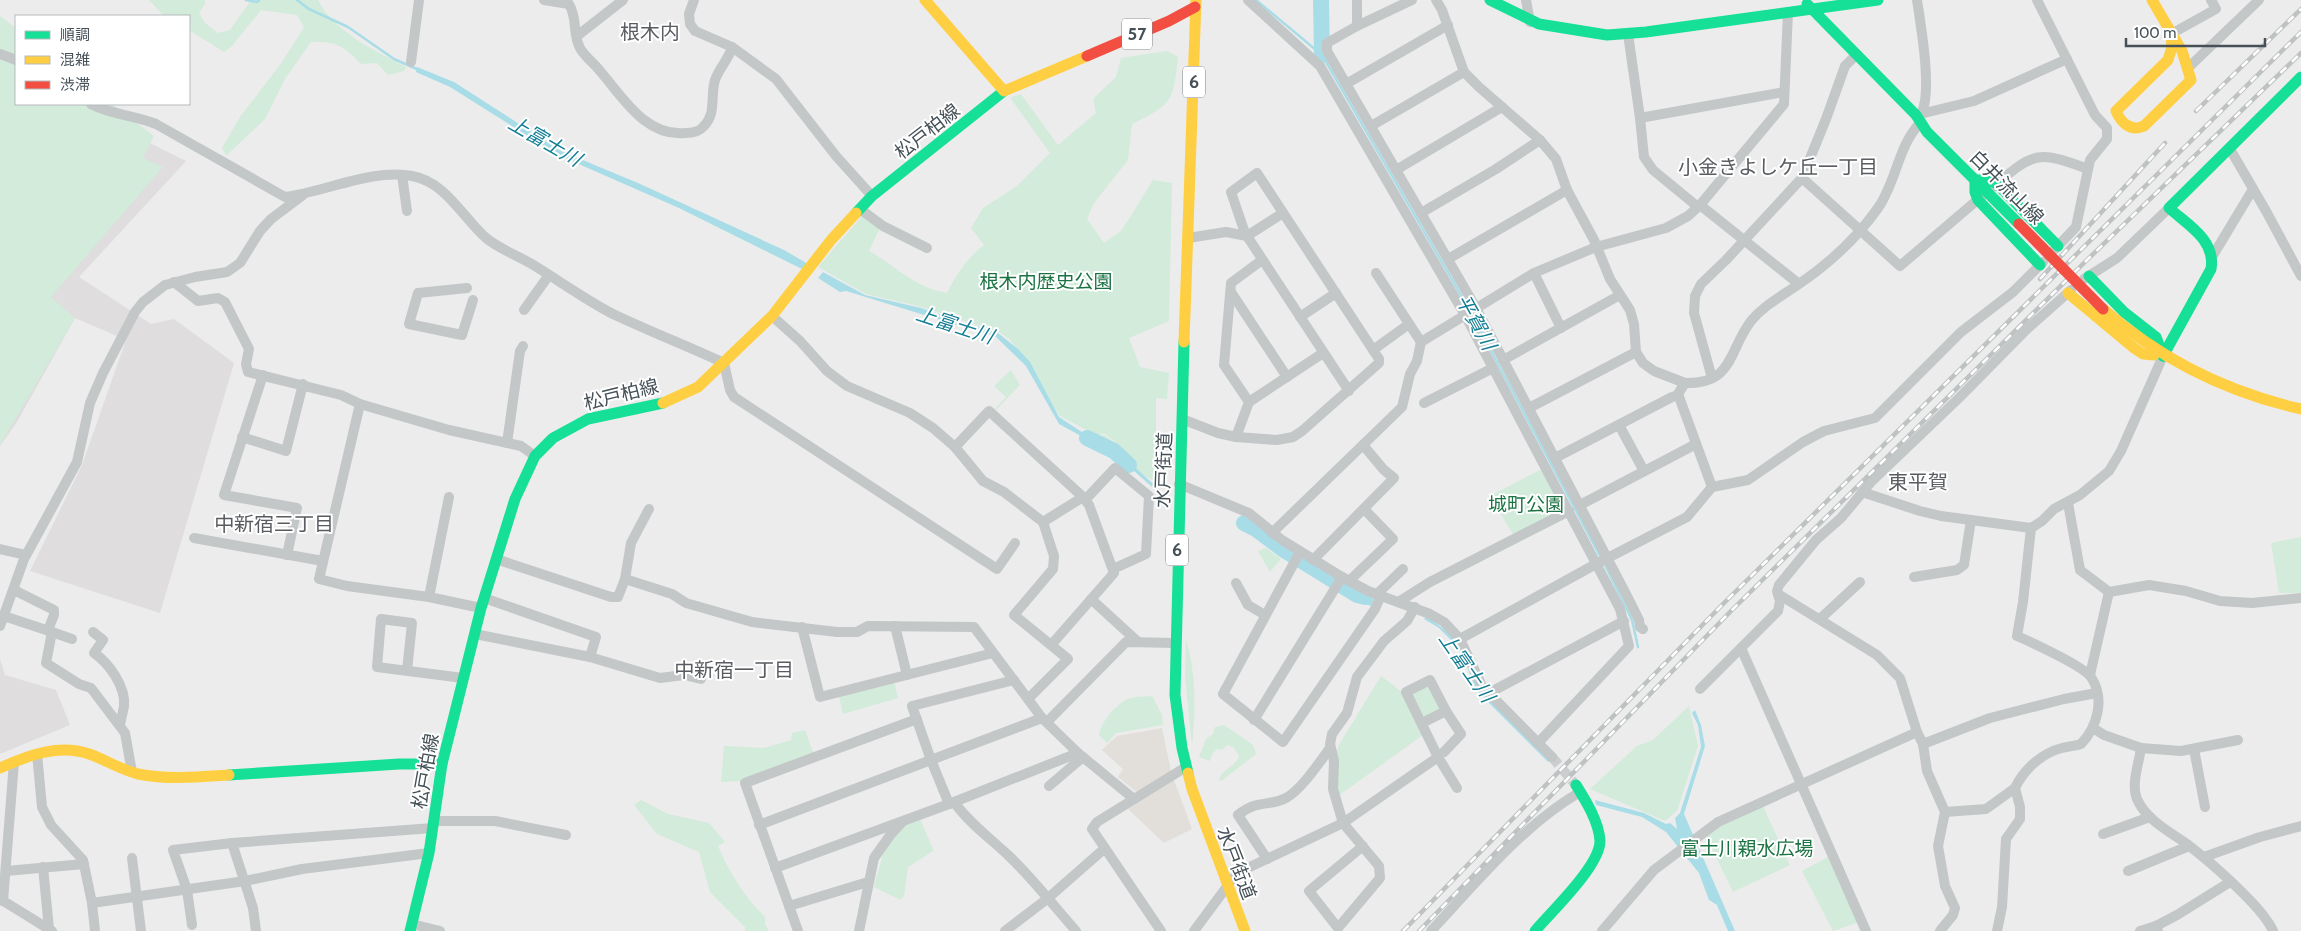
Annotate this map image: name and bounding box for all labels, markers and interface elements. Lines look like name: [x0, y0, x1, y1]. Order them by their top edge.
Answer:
legend: [15, 15, 190, 105]
scale bar: [2126, 15, 2265, 47]
road number: 57: [1122, 18, 1152, 50]
district label: 根木内: [620, 20, 680, 44]
text: 100 m: [2134, 24, 2176, 42]
text: 順調: [60, 26, 90, 44]
text: 混雑: [60, 51, 90, 69]
road number: 6: [1183, 66, 1205, 98]
text: 渋滞: [60, 76, 90, 94]
street label: 松戸柏線: [890, 99, 964, 164]
water label: 上富士川: [504, 111, 587, 172]
street label: 白井流山線: [1965, 146, 2048, 229]
district label: 小金きよしケ丘一丁目: [1678, 155, 1878, 179]
park label: 根木内歴史公園: [979, 270, 1113, 293]
water label: 平賀川: [1451, 290, 1502, 356]
water label: 上富士川: [913, 301, 999, 349]
street label: 松戸柏線: [581, 374, 661, 415]
street label: 水戸街道: [1151, 432, 1176, 508]
district label: 東平賀: [1888, 470, 1948, 494]
park label: 城町公園: [1488, 493, 1564, 516]
district label: 中新宿三丁目: [214, 512, 334, 536]
road number: 6: [1166, 534, 1188, 566]
water label: 上富士川: [1434, 627, 1501, 708]
district label: 中新宿一丁目: [674, 658, 794, 682]
street label: 松戸柏線: [408, 732, 443, 811]
street label: 水戸街道: [1212, 824, 1261, 903]
park label: 富士川親水広場: [1680, 837, 1814, 860]

